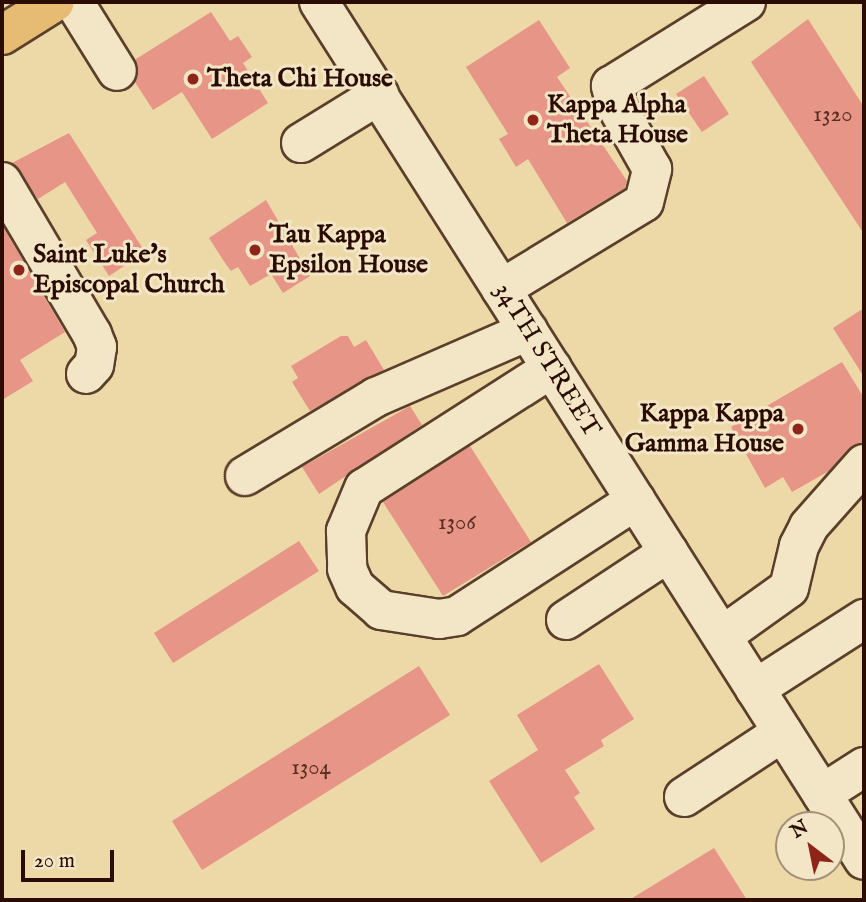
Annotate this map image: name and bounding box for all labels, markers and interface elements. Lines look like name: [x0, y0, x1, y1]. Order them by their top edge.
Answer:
place label: Theta Chi House: [207, 63, 393, 95]
marker: Theta Chi House: [185, 71, 201, 87]
place label: Kappa Alpha Theta House: [547, 89, 688, 150]
house number: 1320: [813, 101, 853, 129]
marker: Kappa Alpha Theta House: [525, 112, 541, 128]
place label: Tau Kappa Epsilon House: [269, 219, 428, 280]
place label: Saint Luke's Episcopal Church: [33, 239, 225, 300]
marker: Tau Kappa Epsilon House: [247, 242, 263, 258]
marker: Saint Luke's Episcopal Church: [11, 262, 27, 278]
street label: 34TH STREET: [487, 277, 607, 443]
place label: Kappa Kappa Gamma House: [625, 398, 784, 460]
marker: Kappa Kappa Gamma House: [790, 421, 806, 437]
house number: 1306: [438, 509, 476, 537]
house number: 1304: [291, 754, 331, 782]
north arrow: [775, 811, 845, 881]
text: N: [787, 815, 813, 844]
scale bar: [24, 836, 117, 880]
text: 20 m: [34, 848, 75, 875]

